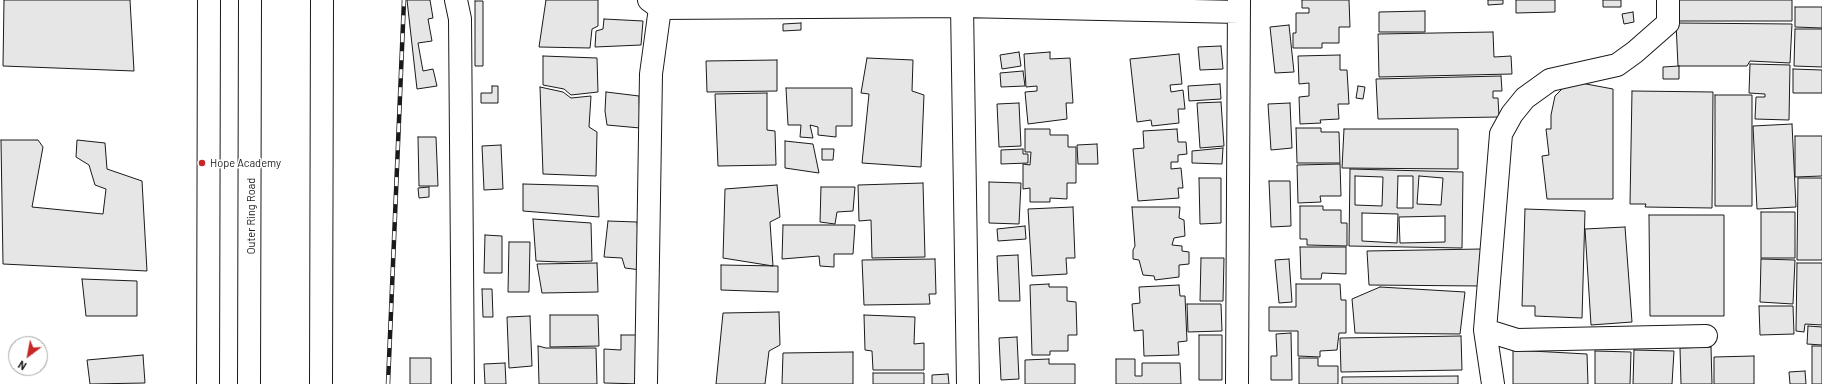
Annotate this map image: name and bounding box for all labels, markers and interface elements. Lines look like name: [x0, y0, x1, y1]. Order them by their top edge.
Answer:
place label: Hope Academy: [210, 156, 281, 170]
marker: Hope Academy: [197, 158, 207, 168]
street label: Outer Ring Road: [244, 178, 258, 254]
north arrow: [8, 336, 48, 376]
text: N: [15, 358, 28, 373]

